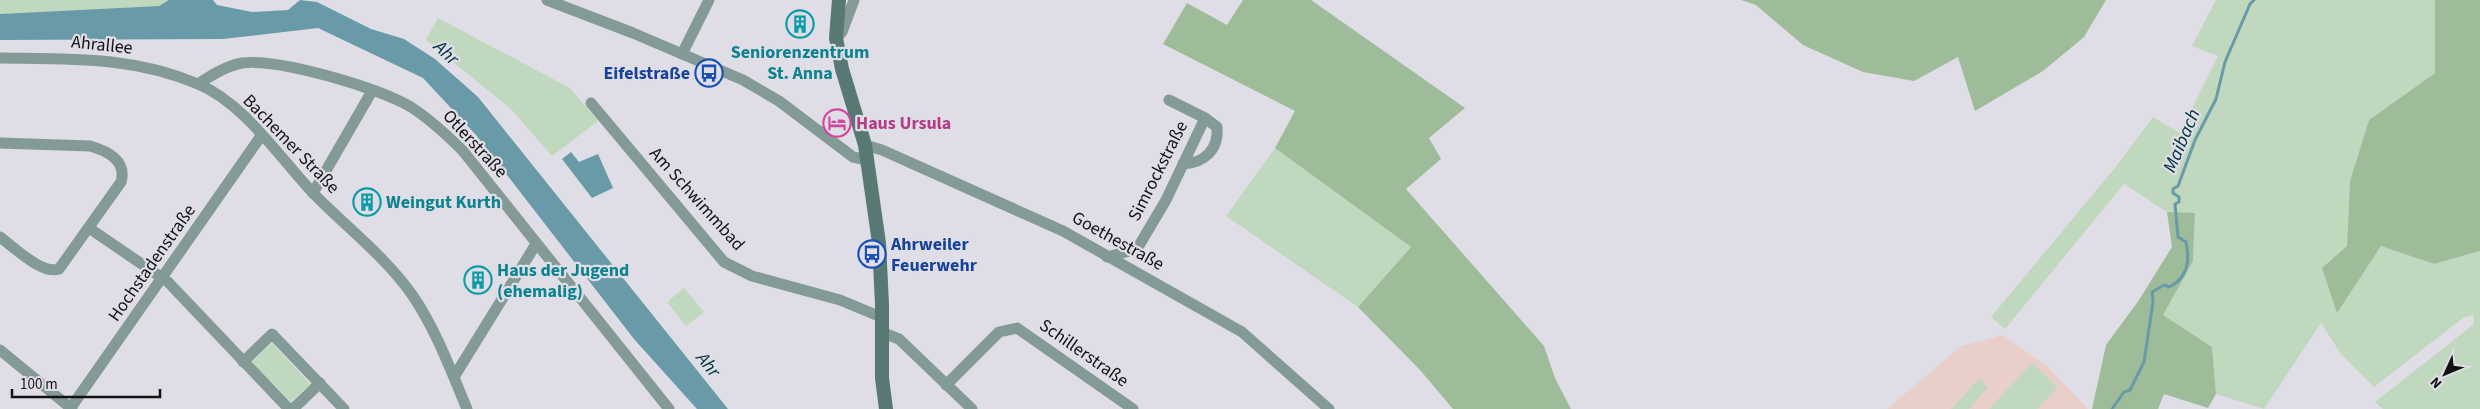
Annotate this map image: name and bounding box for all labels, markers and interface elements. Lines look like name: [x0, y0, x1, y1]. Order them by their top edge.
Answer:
building icon: Seniorenzentrum St. Anna: [785, 9, 815, 39]
street label: Ahrallee: [70, 29, 134, 61]
water label: Ahr: [427, 34, 466, 73]
place label: Seniorenzentrum St. Anna: [731, 40, 869, 86]
bus stop icon: Eifelstraße: [694, 58, 724, 88]
place label: Eifelstraße: [603, 61, 690, 86]
street label: Bachemer Straße: [237, 89, 345, 199]
street label: Otlerstraße: [437, 104, 513, 184]
water label: Maibach: [2157, 105, 2207, 177]
hotel icon: Haus Ursula: [822, 108, 852, 138]
place label: Haus Ursula: [856, 111, 951, 136]
street label: Simrockstraße: [1122, 117, 1194, 225]
street label: Am Schwimmbad: [644, 142, 750, 256]
building icon: Weingut Kurth: [352, 187, 382, 217]
place label: Weingut Kurth: [386, 190, 501, 215]
street label: Hochstadenstraße: [102, 199, 202, 327]
street label: Goethestraße: [1067, 205, 1169, 277]
place label: Ahrweiler Feuerwehr: [890, 232, 978, 278]
bus stop icon: Ahrweiler Feuerwehr: [857, 239, 887, 269]
place label: Haus der Jugend (ehemalig): [497, 258, 629, 304]
building icon: Haus der Jugend (ehemalig): [463, 265, 493, 295]
street label: Schillerstraße: [1034, 313, 1134, 393]
water label: Ahr: [689, 346, 728, 385]
north arrow: [2420, 349, 2470, 399]
scale bar: [12, 366, 160, 398]
text: N: [2426, 372, 2447, 393]
text: 100 m: [20, 374, 58, 395]

